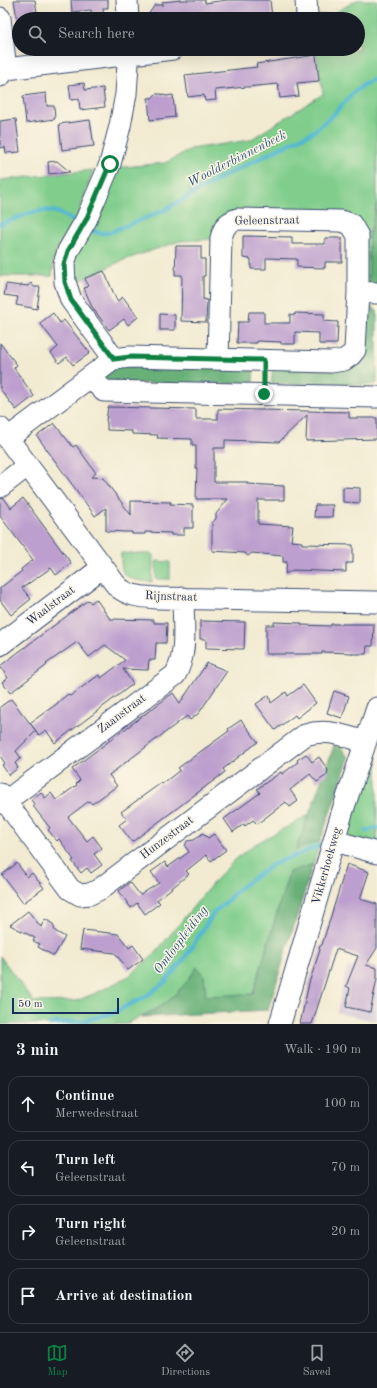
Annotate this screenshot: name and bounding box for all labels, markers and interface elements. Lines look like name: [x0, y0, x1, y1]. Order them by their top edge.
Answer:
search box: [12, 12, 365, 56]
icon: search: [26, 23, 48, 45]
text: Search here: [58, 27, 135, 42]
water label: Woolderbinnenbeek: [185, 128, 289, 190]
route start: [101, 155, 119, 173]
street label: Geleenstraat: [234, 214, 300, 228]
route end: [255, 385, 273, 403]
street label: Waalstraat: [24, 584, 78, 628]
street label: Rijnstraat: [145, 590, 197, 604]
street label: Zaanstraat: [96, 692, 148, 736]
street label: Hunzestraat: [138, 814, 196, 862]
street label: Vikkerhoekweg: [310, 825, 344, 906]
water label: Omloopleiding: [151, 904, 211, 976]
scale bar: [12, 996, 119, 1015]
text: 50 m: [18, 999, 43, 1010]
text: 3 min: [16, 1042, 59, 1059]
text: Walk · 190 m: [284, 1043, 361, 1056]
text: Continue: [55, 1089, 114, 1104]
icon: ahead: [17, 1093, 39, 1115]
text: 100 m: [323, 1097, 360, 1110]
text: Merwedestraat: [55, 1107, 138, 1120]
text: Turn left: [55, 1153, 115, 1168]
icon: left: [17, 1157, 39, 1179]
text: 70 m: [331, 1161, 360, 1174]
text: Geleenstraat: [55, 1171, 126, 1184]
text: Turn right: [55, 1217, 126, 1232]
icon: right: [17, 1221, 39, 1243]
text: 20 m: [331, 1225, 360, 1238]
text: Geleenstraat: [55, 1235, 126, 1248]
icon: arrive: [17, 1285, 39, 1307]
text: Arrive at destination: [55, 1289, 193, 1304]
tab: Map: [46, 1342, 68, 1380]
tab: Directions: [161, 1342, 210, 1380]
tab: Saved: [303, 1342, 331, 1380]

